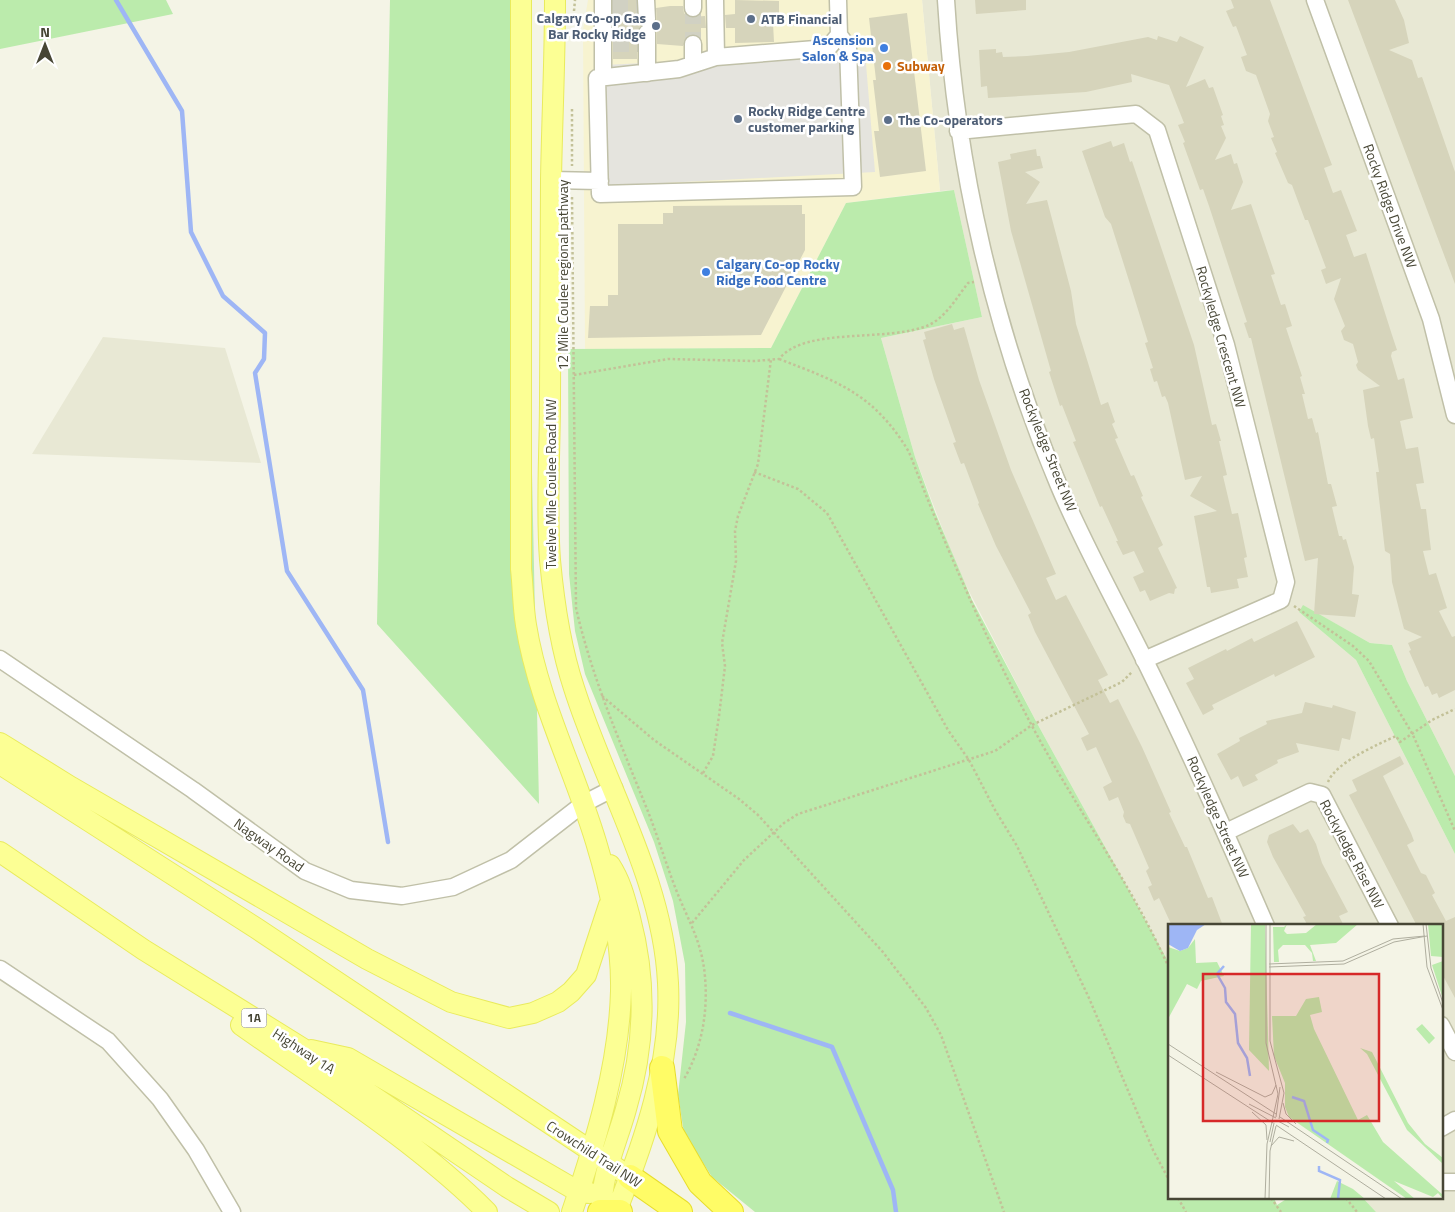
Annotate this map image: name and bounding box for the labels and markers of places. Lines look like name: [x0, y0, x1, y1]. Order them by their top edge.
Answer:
place label: Calgary Co-op Gas Bar Rocky Ridge: [536, 7, 646, 44]
place label: ATB Financial: [761, 8, 842, 29]
marker: ATB Financial: [745, 13, 757, 25]
marker: Calgary Co-op Gas Bar Rocky Ridge: [650, 20, 662, 32]
place label: Ascension Salon & Spa: [802, 29, 874, 66]
marker: Ascension Salon & Spa: [878, 42, 890, 54]
place label: Subway: [897, 55, 945, 76]
marker: Subway: [881, 60, 893, 72]
place label: Rocky Ridge Centre customer parking: [748, 100, 865, 137]
place label: The Co-operators: [898, 109, 1003, 130]
marker: Rocky Ridge Centre customer parking: [732, 113, 744, 125]
marker: The Co-operators: [882, 114, 894, 126]
place label: Calgary Co-op Rocky Ridge Food Centre: [716, 253, 840, 290]
marker: Calgary Co-op Rocky Ridge Food Centre: [700, 266, 712, 278]

